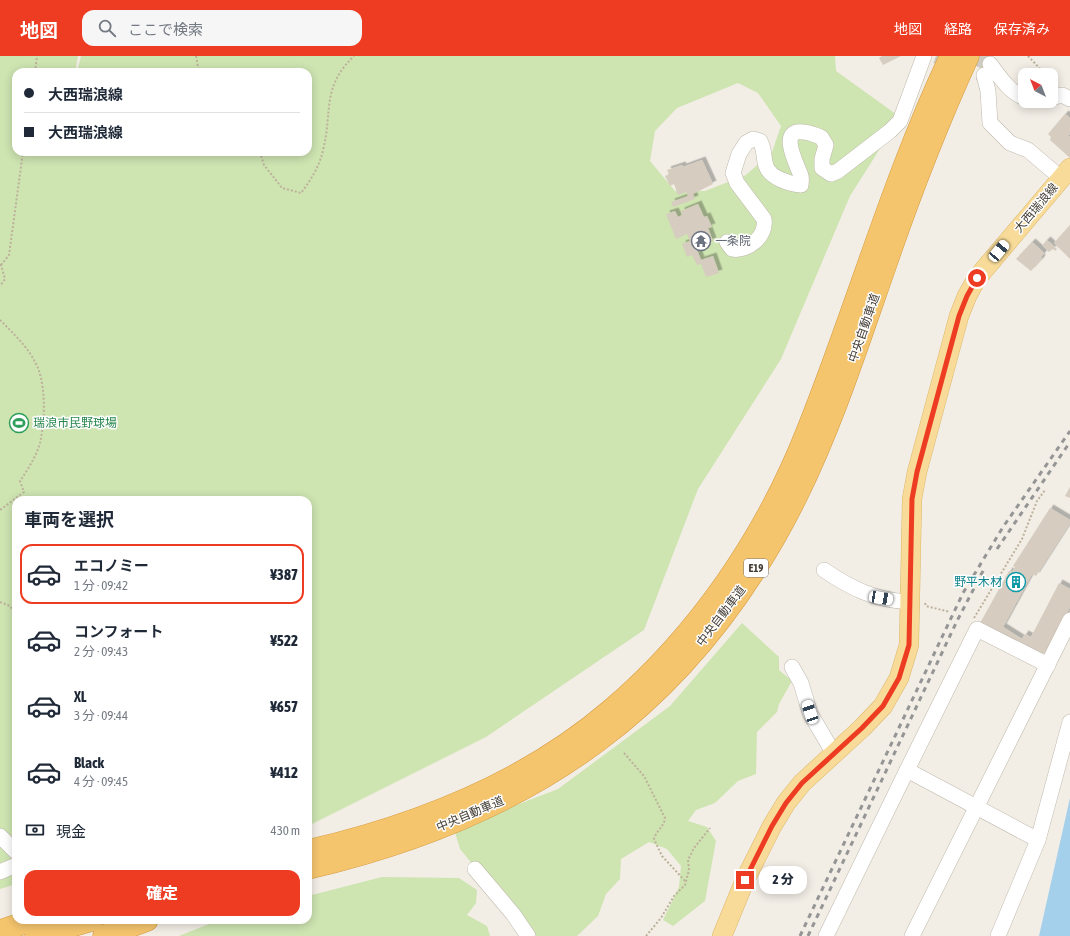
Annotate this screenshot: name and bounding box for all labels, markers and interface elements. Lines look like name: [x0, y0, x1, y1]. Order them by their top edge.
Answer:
search box: [82, 10, 362, 46]
icon: search: [96, 17, 118, 39]
text: 地図: [20, 19, 58, 41]
text: ここで検索: [128, 21, 203, 38]
text: 地図: [894, 21, 922, 37]
text: 経路: [944, 21, 972, 37]
text: 保存済み: [994, 21, 1050, 37]
north arrow: [1018, 68, 1058, 108]
map controls: [1018, 68, 1058, 108]
text: 大西瑞浪線: [48, 86, 123, 103]
text: 大西瑞浪線: [48, 124, 123, 141]
street label: 大西瑞浪線: [1011, 181, 1061, 235]
temple icon: 一条院: [690, 230, 712, 252]
place label: 一条院: [715, 234, 751, 248]
car: [987, 238, 1011, 264]
route start: [968, 269, 986, 287]
street label: 中央自動車道: [846, 292, 882, 364]
sports icon: 瑞浪市民野球場: [8, 412, 30, 434]
place label: 瑞浪市民野球場: [33, 416, 117, 430]
text: 車両を選択: [24, 509, 114, 530]
icon: car: [26, 556, 62, 592]
text: エコノミー: [74, 557, 149, 574]
road number: E19: [744, 559, 768, 577]
text: ¥387: [270, 566, 298, 583]
building icon: 野平木材: [1005, 571, 1027, 593]
place label: 野平木材: [954, 575, 1002, 589]
text: 1 分 · 09:42: [74, 578, 128, 593]
street label: 中央自動車道: [694, 583, 748, 649]
car: [868, 590, 894, 606]
icon: car: [26, 622, 62, 658]
text: コンフォート: [74, 623, 164, 640]
text: ¥522: [270, 632, 298, 649]
text: 2 分 · 09:43: [74, 644, 128, 659]
icon: car: [26, 688, 62, 724]
text: XL: [74, 688, 87, 705]
text: ¥657: [270, 698, 298, 715]
car: [800, 699, 820, 725]
text: 3 分 · 09:44: [74, 708, 128, 723]
icon: car: [26, 754, 62, 790]
text: Black: [74, 754, 104, 771]
text: ¥412: [270, 764, 298, 781]
text: 4 分 · 09:45: [74, 774, 128, 789]
street label: 中央自動車道: [434, 793, 506, 835]
icon: cash: [24, 819, 46, 841]
text: 現金: [56, 823, 86, 840]
text: 430 m: [271, 823, 300, 838]
callout: 2 分: [759, 866, 807, 894]
button: 確定: [24, 870, 300, 916]
route end: [736, 871, 754, 889]
text: 2 分: [773, 872, 793, 887]

